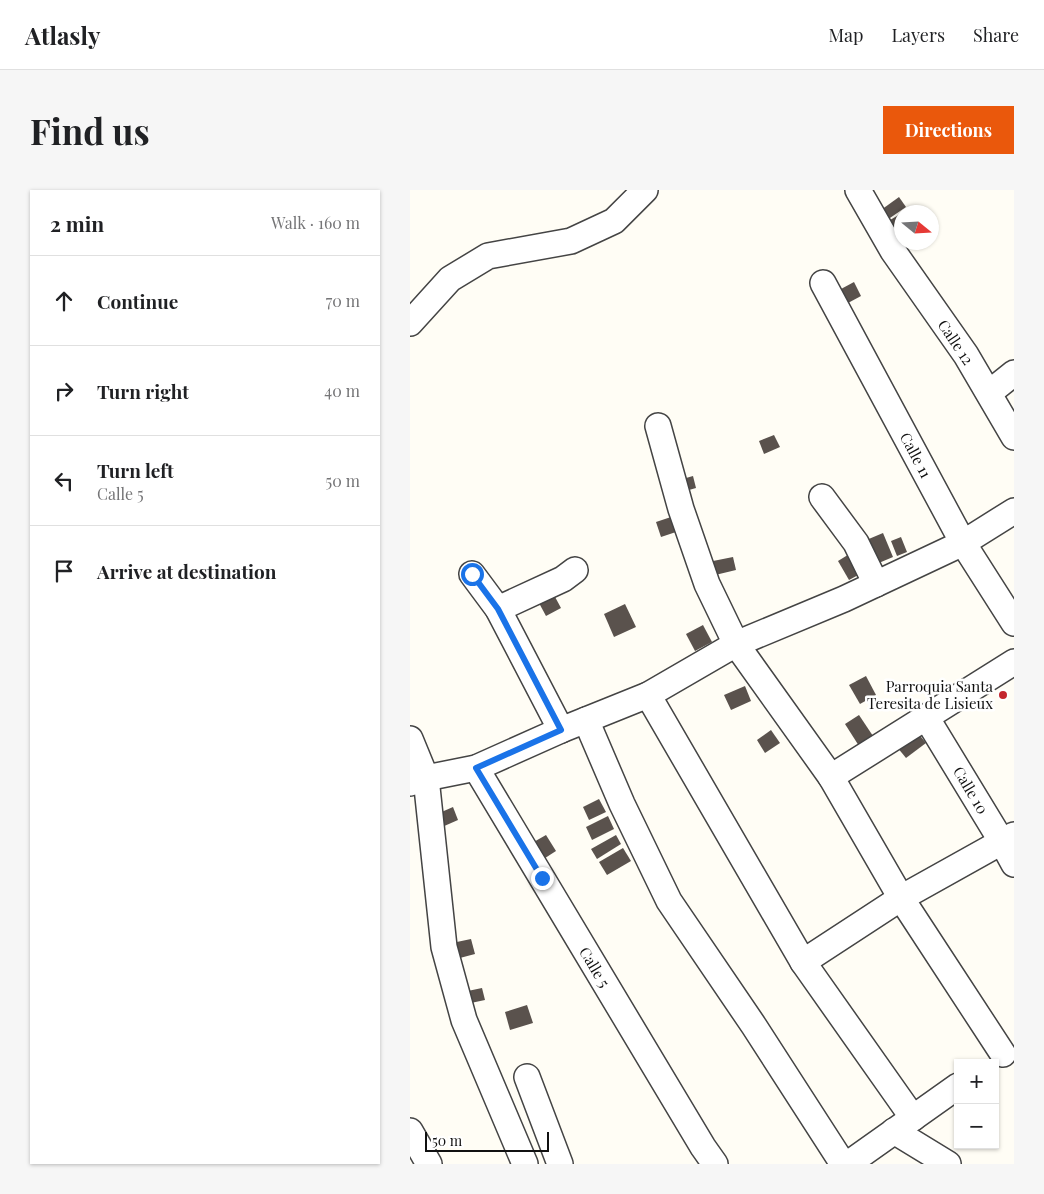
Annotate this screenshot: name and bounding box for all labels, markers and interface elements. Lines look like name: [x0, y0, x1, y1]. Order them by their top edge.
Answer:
text: Atlasly: [25, 19, 100, 51]
text: Map: [828, 23, 863, 47]
text: Layers: [891, 23, 945, 47]
text: Share: [973, 23, 1019, 47]
button: Directions: [883, 106, 1014, 154]
text: Find us: [30, 107, 150, 154]
north arrow: [894, 205, 939, 250]
text: 2 min: [50, 209, 104, 237]
text: Walk · 160 m: [271, 212, 360, 233]
icon: ahead: [50, 287, 78, 315]
text: Continue: [97, 288, 178, 314]
text: 70 m: [326, 290, 360, 311]
street label: Calle 12: [934, 316, 978, 368]
icon: right: [50, 377, 78, 405]
text: Turn right: [97, 378, 189, 404]
text: 40 m: [324, 380, 360, 401]
street label: Calle 11: [896, 429, 936, 482]
text: Turn left: [97, 457, 174, 483]
icon: left: [50, 467, 78, 495]
text: 50 m: [326, 470, 360, 491]
text: Calle 5: [97, 483, 144, 504]
icon: arrive: [50, 557, 78, 585]
text: Arrive at destination: [97, 558, 277, 584]
route start: [461, 563, 484, 586]
place label: Parroquia Santa Teresita de Lisieux: [867, 676, 994, 713]
marker: Parroquia Santa Teresita de Lisieux: [997, 689, 1009, 701]
street label: Calle 10: [949, 763, 993, 817]
route end: [531, 867, 554, 890]
street label: Calle 5: [575, 943, 615, 991]
map controls: [954, 1059, 999, 1149]
button: +: [954, 1059, 999, 1104]
button: −: [954, 1104, 999, 1149]
scale bar: [425, 1129, 549, 1152]
text: 50 m: [432, 1131, 462, 1150]

